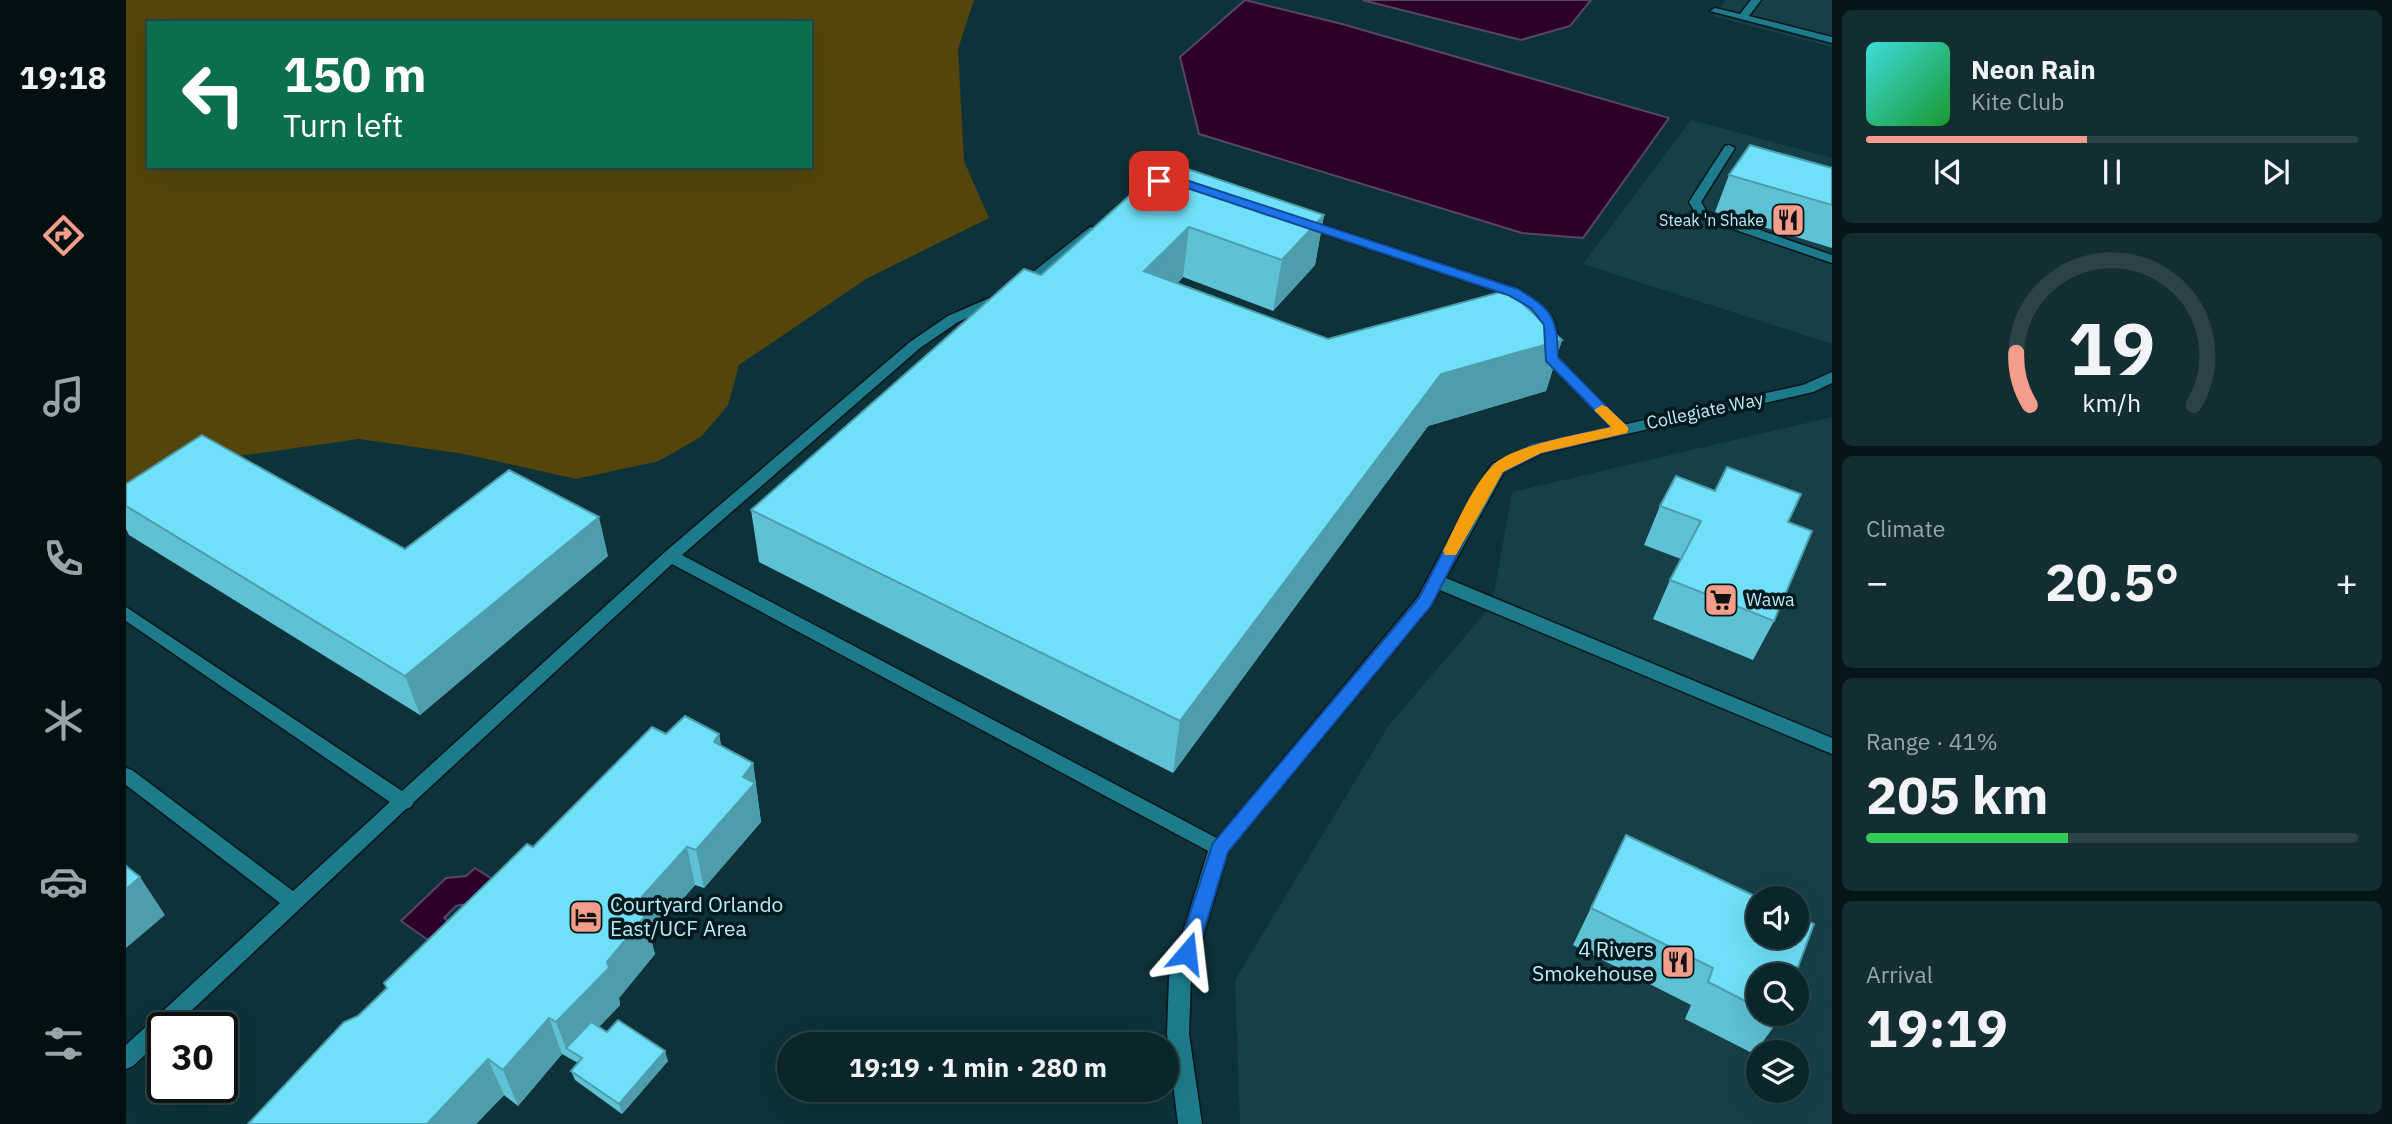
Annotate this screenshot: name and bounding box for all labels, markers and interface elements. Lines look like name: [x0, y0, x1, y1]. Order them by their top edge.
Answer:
text: 150 m: [283, 42, 427, 105]
icon: left: [168, 49, 259, 140]
text: Neon Rain: [1971, 52, 2096, 86]
text: 19:18: [19, 56, 107, 98]
text: Kite Club: [1971, 86, 2064, 116]
text: Turn left: [283, 104, 403, 146]
pin: [1129, 151, 1189, 211]
icon: previous: [1929, 153, 1967, 191]
icon: pause: [2093, 153, 2131, 191]
icon: next: [2257, 153, 2295, 191]
icon: arrive: [1140, 162, 1178, 200]
restaurant icon: Steak 'n Shake: [1769, 201, 1807, 239]
place label: Steak 'n Shake: [1659, 210, 1764, 230]
icon: directions: [39, 211, 88, 260]
text: 19: [2068, 301, 2156, 396]
icon: music: [39, 372, 88, 421]
text: km/h: [2083, 386, 2141, 419]
street label: Collegiate Way: [1644, 387, 1766, 434]
text: Climate: [1866, 513, 1945, 543]
icon: phone: [39, 534, 88, 583]
text: 20.5°: [2045, 548, 2179, 615]
text: −: [1866, 557, 1889, 606]
text: +: [2335, 557, 2358, 606]
supermarket icon: Wawa: [1702, 581, 1740, 619]
place label: Wawa: [1746, 588, 1795, 611]
icon: climate: [39, 696, 88, 745]
text: Range · 41%: [1866, 726, 1998, 756]
text: 205 km: [1866, 761, 2048, 828]
icon: car: [39, 857, 88, 906]
map controls: [1746, 886, 1809, 1103]
button: sound: [1746, 886, 1809, 949]
place label: Courtyard Orlando East/UCF Area: [610, 890, 783, 942]
hotel icon: Courtyard Orlando East/UCF Area: [567, 898, 605, 936]
position arrow: [1150, 916, 1224, 990]
place label: 4 Rivers Smokehouse: [1532, 935, 1654, 987]
restaurant icon: 4 Rivers Smokehouse: [1659, 943, 1697, 981]
text: Arrival: [1866, 959, 1933, 989]
button: search: [1746, 963, 1809, 1026]
text: 19:19: [1866, 994, 2008, 1061]
speed limit sign: 30: [147, 1012, 238, 1103]
icon: filters: [39, 1019, 88, 1068]
button: layers: [1746, 1040, 1809, 1103]
text: 19:19 · 1 min · 280 m: [849, 1050, 1107, 1084]

